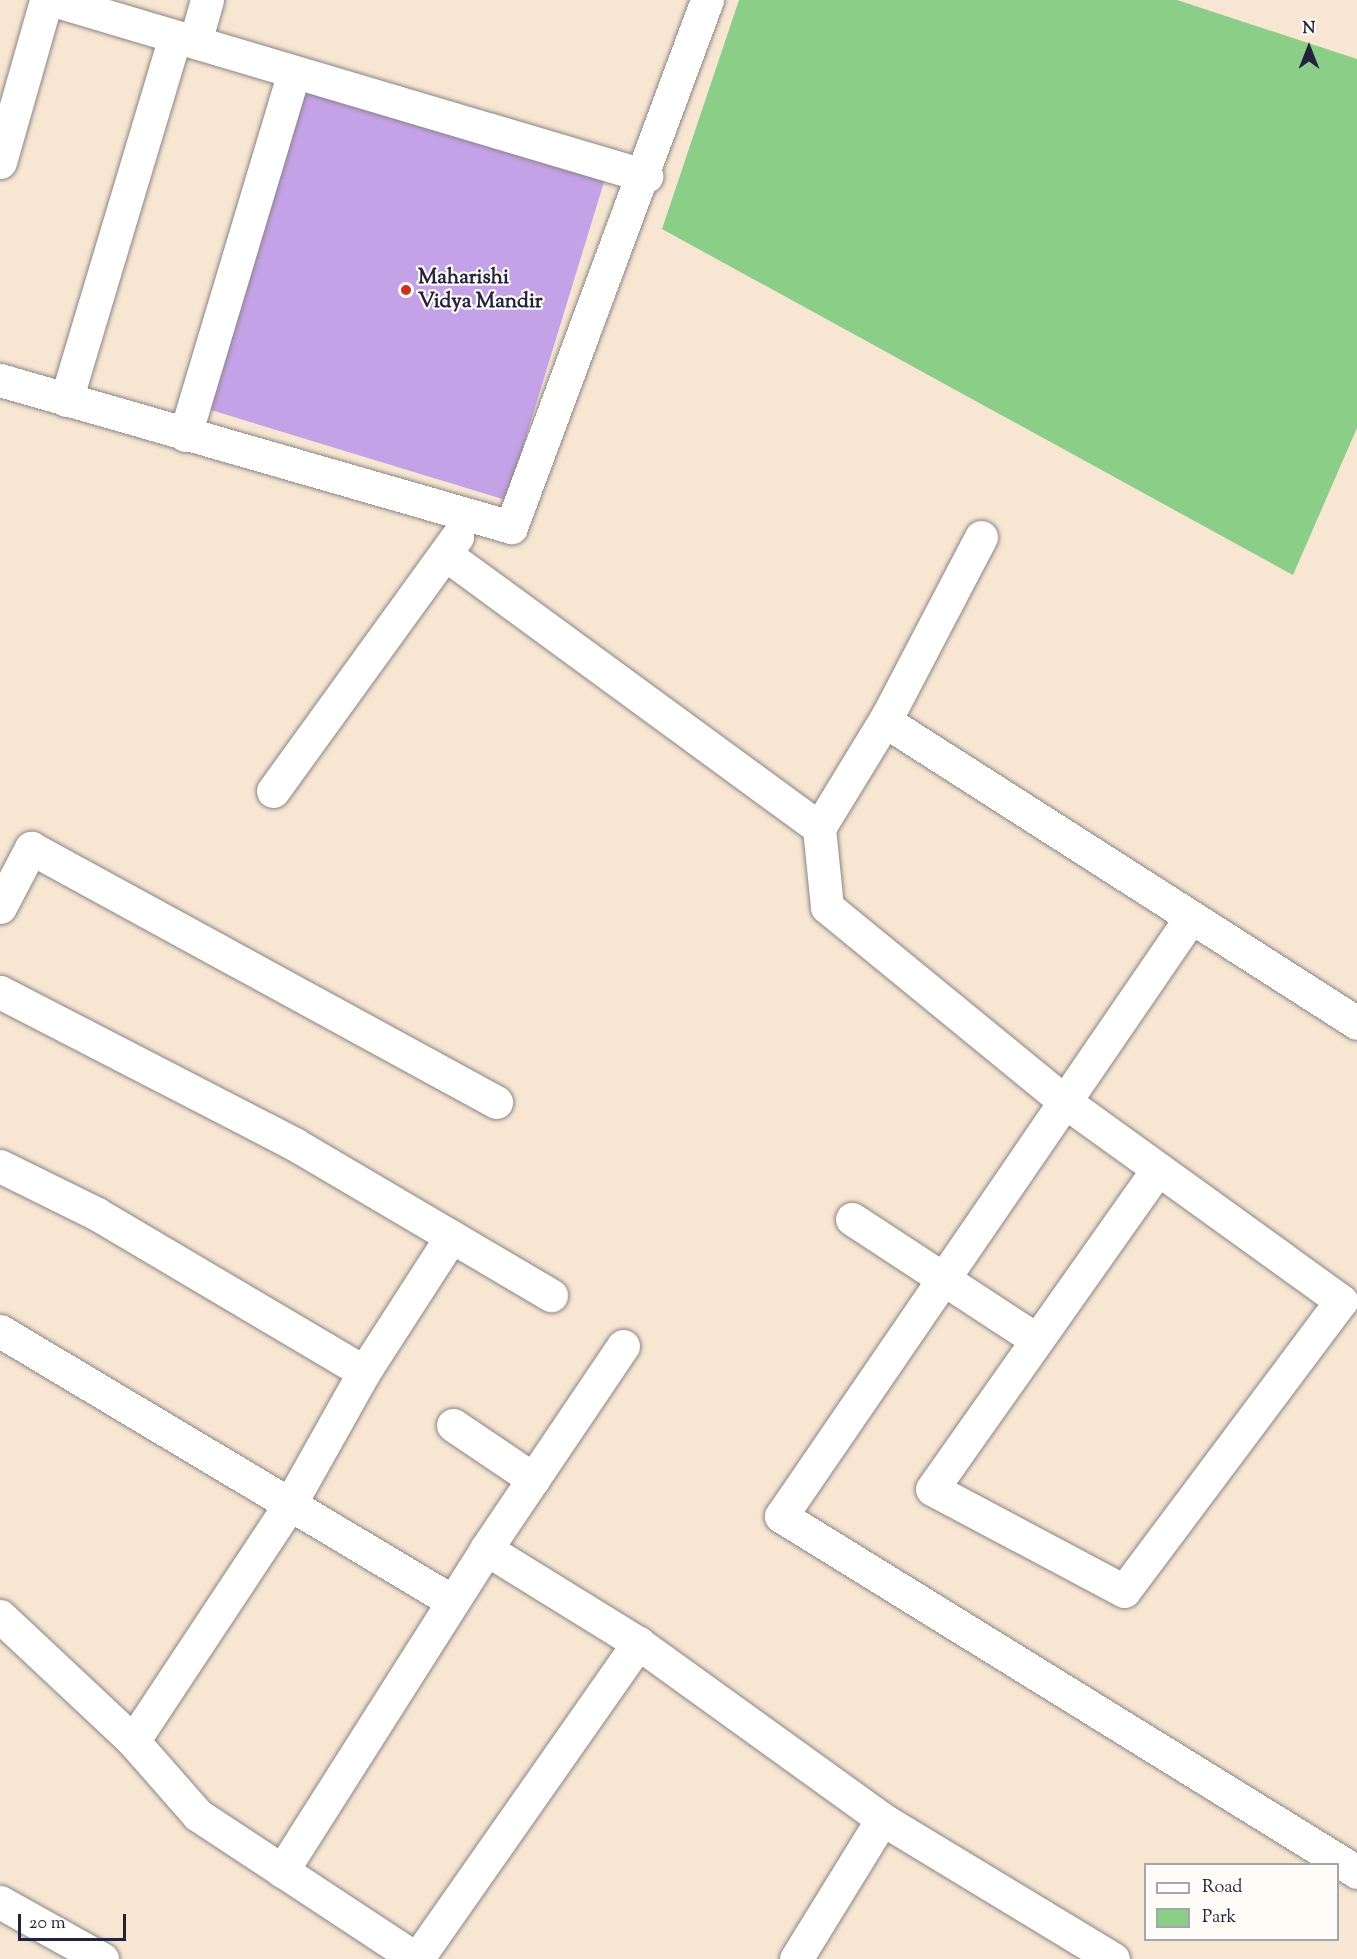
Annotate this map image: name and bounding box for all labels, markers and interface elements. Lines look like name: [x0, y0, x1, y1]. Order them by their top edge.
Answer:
north arrow: [1279, 18, 1339, 78]
text: N: [1303, 18, 1315, 41]
place label: Maharishi Vidya Mandir: [418, 265, 543, 315]
marker: Maharishi Vidya Mandir: [399, 283, 413, 297]
legend: [1144, 1863, 1339, 1941]
text: Road: [1202, 1875, 1242, 1901]
scale bar: [21, 1902, 129, 1940]
text: Park: [1202, 1905, 1236, 1931]
text: 20 m: [29, 1911, 66, 1937]

